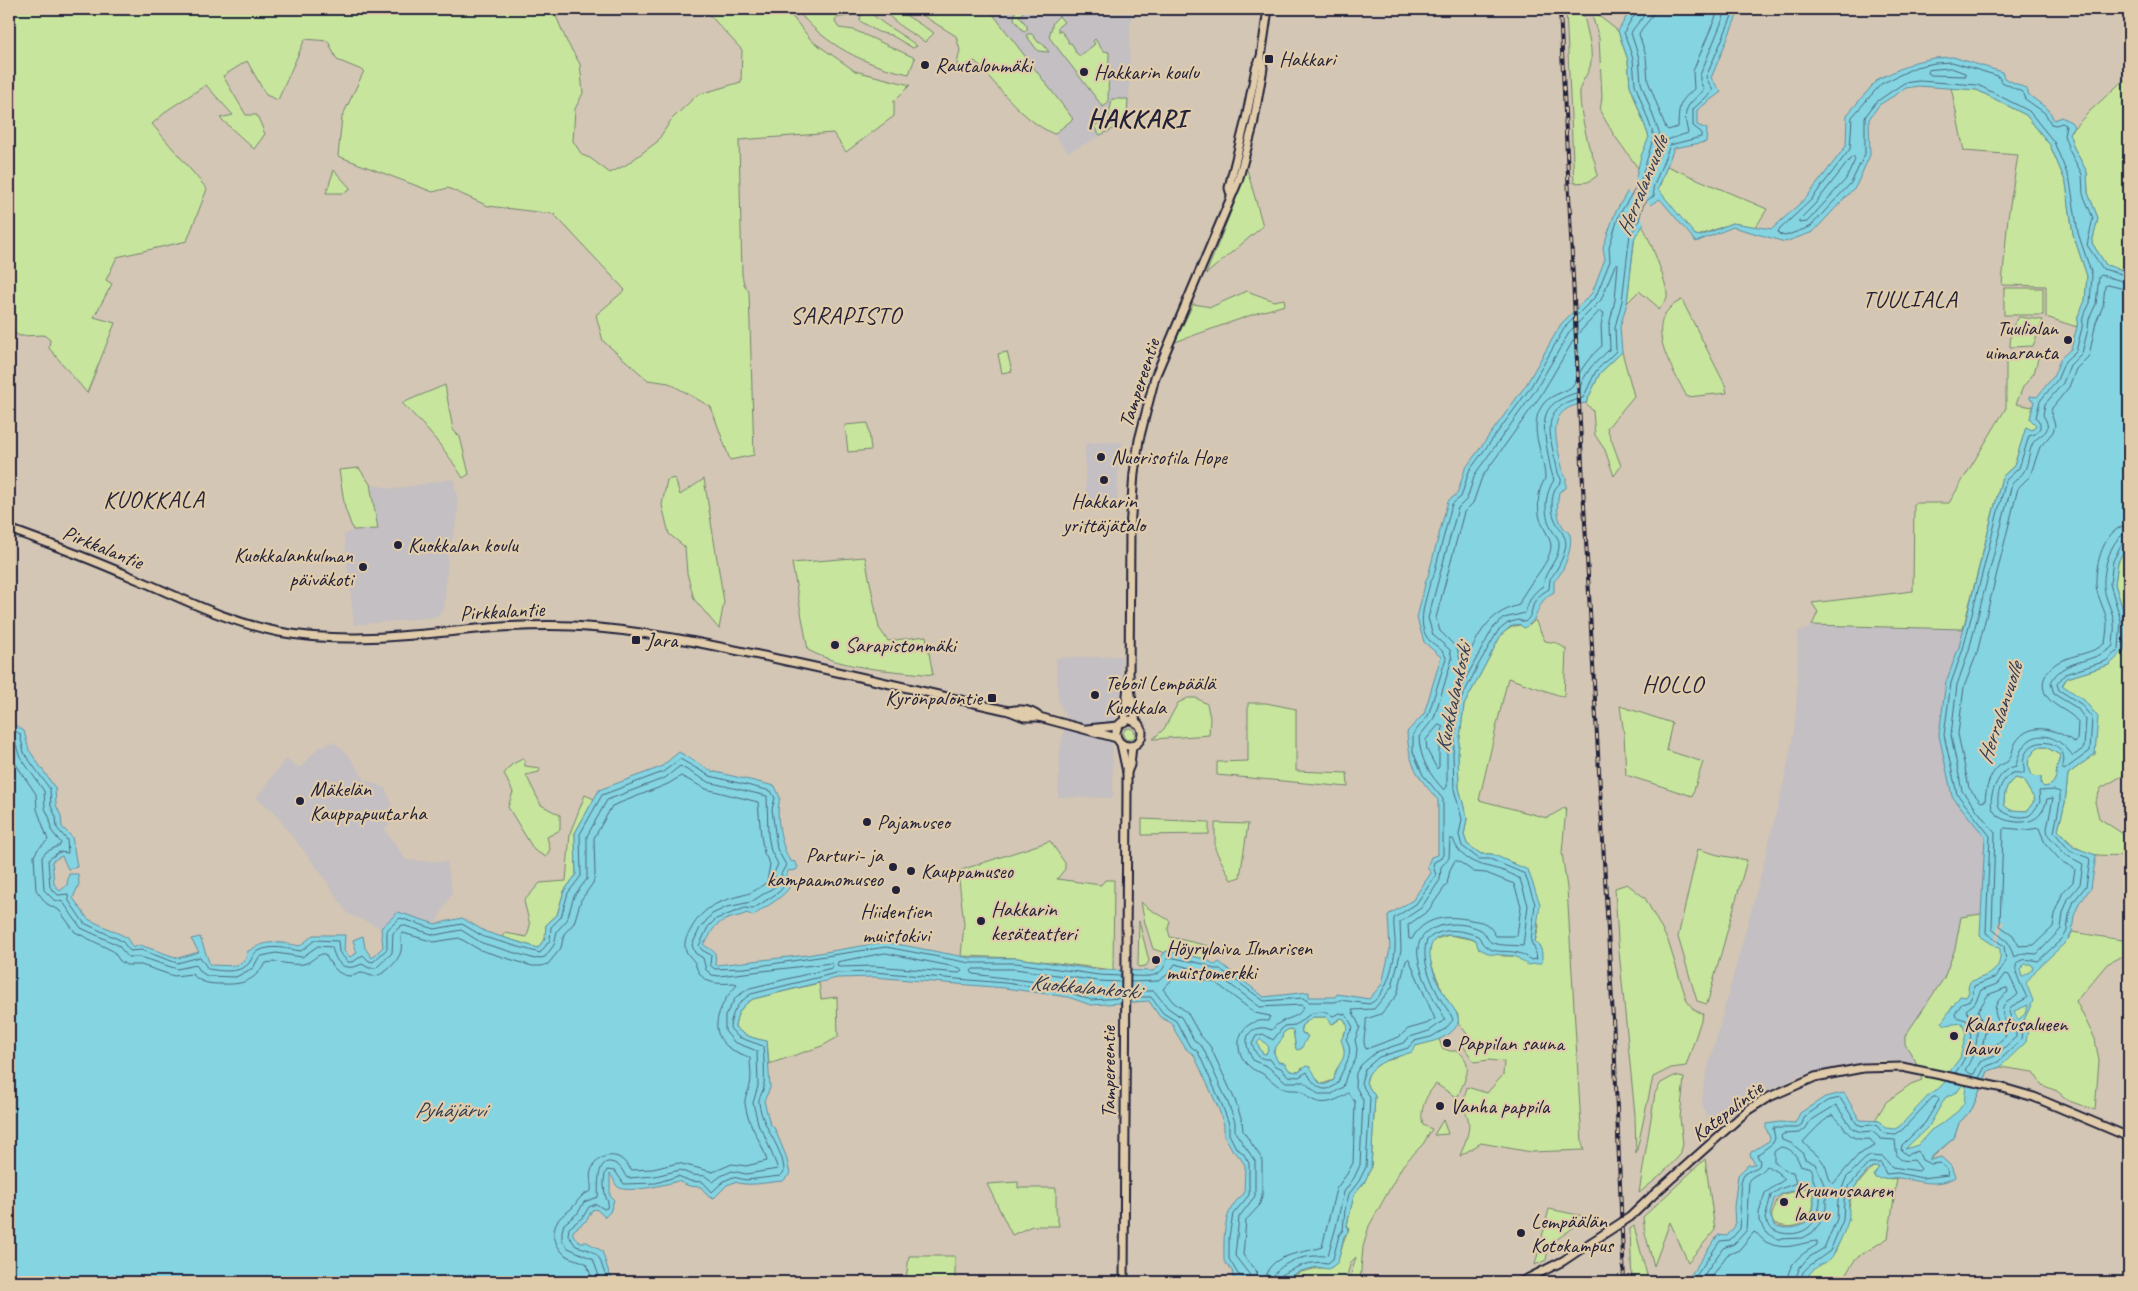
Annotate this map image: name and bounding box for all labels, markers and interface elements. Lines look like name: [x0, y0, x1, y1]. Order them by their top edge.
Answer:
place label: Hakkari: [1279, 46, 1338, 72]
place label: Rautalonmäki: [935, 52, 1035, 78]
marker: Hakkari: [1263, 53, 1275, 65]
marker: Rautalonmäki: [919, 59, 931, 71]
place label: Hakkarin koulu: [1094, 59, 1200, 85]
marker: Hakkarin koulu: [1078, 66, 1090, 78]
district label: HAKKARI: [1087, 102, 1192, 135]
water label: Herralanvuolle: [1609, 130, 1676, 240]
district label: TUULIALA: [1862, 284, 1958, 314]
district label: SARAPISTO: [790, 300, 904, 330]
place label: Tuulialan uimaranta: [1984, 315, 2060, 365]
street label: Tampereentie: [1112, 334, 1166, 431]
marker: Tuulialan uimaranta: [2062, 334, 2074, 346]
place label: Nuorisotila Hope: [1111, 444, 1228, 470]
marker: Nuorisotila Hope: [1095, 451, 1107, 463]
marker: Hakkarin yrittäjätalo: [1098, 474, 1110, 486]
district label: KUOKKALA: [103, 484, 205, 514]
place label: Hakkarin yrittäjätalo: [1061, 488, 1148, 538]
street label: Pirkkalantie: [59, 519, 148, 575]
place label: Kuokkalan koulu: [408, 532, 519, 558]
marker: Kuokkalan koulu: [392, 539, 404, 551]
place label: Kuokkalankulman päiväkoti: [234, 542, 356, 592]
marker: Kuokkalankulman päiväkoti: [357, 561, 369, 573]
street label: Pirkkalantie: [459, 596, 546, 626]
place label: Jara: [645, 627, 679, 653]
place label: Sarapistonmäki: [845, 632, 959, 658]
marker: Jara: [630, 634, 642, 646]
water label: Kuokkalankoski: [1428, 636, 1479, 754]
marker: Sarapistonmäki: [829, 639, 841, 651]
water label: Herralanvuolle: [1971, 656, 2030, 767]
district label: HOLLO: [1642, 669, 1706, 699]
place label: Teboil Lempäälä Kuokkala: [1105, 670, 1217, 720]
place label: Kyrönpalontie: [885, 685, 984, 711]
marker: Teboil Lempäälä Kuokkala: [1089, 689, 1101, 701]
marker: Kyrönpalontie: [986, 692, 998, 704]
place label: Mäkelän Kauppapuutarha: [310, 776, 428, 826]
marker: Mäkelän Kauppapuutarha: [294, 795, 306, 807]
place label: Pajamuseo: [877, 809, 952, 835]
marker: Pajamuseo: [861, 816, 873, 828]
place label: Parturi- ja kampaamomuseo: [767, 842, 885, 892]
place label: Kauppamuseo: [921, 858, 1015, 884]
marker: Parturi- ja kampaamomuseo: [887, 861, 899, 873]
marker: Kauppamuseo: [905, 865, 917, 877]
marker: Hiidentien muistokivi: [890, 884, 902, 896]
place label: Hakkarin kesäteatteri: [991, 896, 1080, 946]
place label: Hiidentien muistokivi: [860, 898, 933, 948]
marker: Hakkarin kesäteatteri: [975, 915, 987, 927]
place label: Höyrylaiva Ilmarisen muistomerkki: [1166, 935, 1313, 985]
marker: Höyrylaiva Ilmarisen muistomerkki: [1150, 954, 1162, 966]
water label: Kuokkalankoski: [1029, 968, 1147, 1006]
place label: Kalastusalueen laavu: [1964, 1011, 2069, 1061]
street label: Tampereentie: [1095, 1025, 1121, 1118]
place label: Pappilan sauna: [1457, 1030, 1566, 1056]
marker: Kalastusalueen laavu: [1948, 1030, 1960, 1042]
marker: Pappilan sauna: [1441, 1037, 1453, 1049]
street label: Katepalintie: [1686, 1074, 1769, 1147]
place label: Vanha pappila: [1450, 1093, 1551, 1119]
water label: Pyhäjärvi: [415, 1096, 491, 1124]
marker: Vanha pappila: [1434, 1100, 1446, 1112]
place label: Kruunusaaren laavu: [1794, 1177, 1894, 1227]
marker: Kruunusaaren laavu: [1778, 1196, 1790, 1208]
place label: Lempäälän Kotokampus: [1531, 1208, 1615, 1258]
marker: Lempäälän Kotokampus: [1515, 1227, 1527, 1239]

